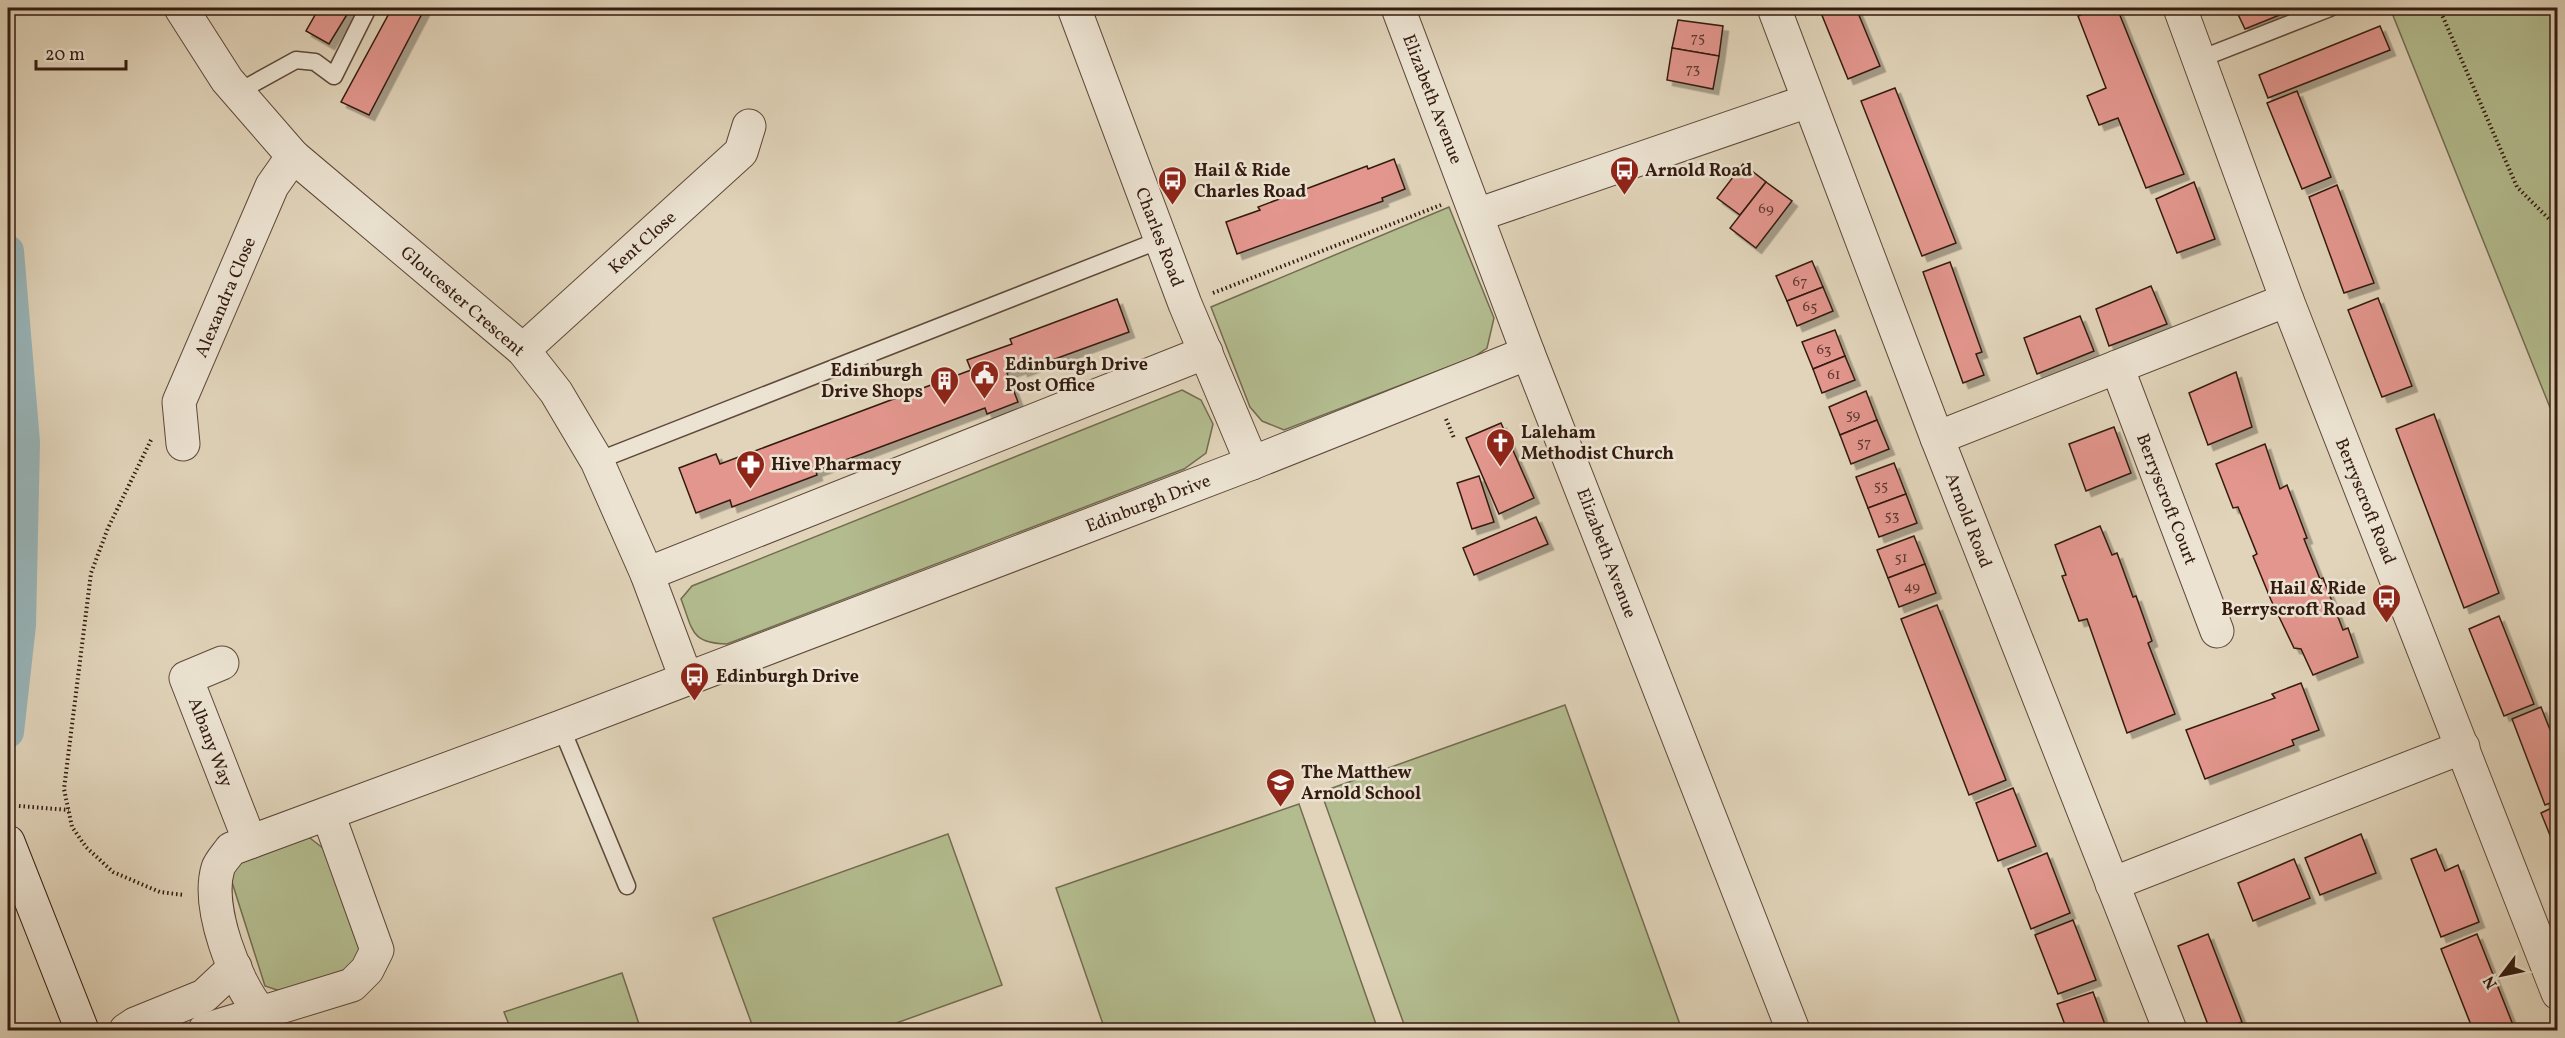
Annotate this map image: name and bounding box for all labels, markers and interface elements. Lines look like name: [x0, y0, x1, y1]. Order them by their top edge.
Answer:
house number: 75: [1691, 28, 1705, 49]
street label: Elizabeth Avenue: [1395, 31, 1468, 168]
scale bar: [36, 33, 126, 71]
text: 20 m: [45, 43, 85, 68]
house number: 73: [1686, 59, 1700, 80]
bus stop icon: Arnold Road: [1608, 154, 1640, 196]
place label: Hail & Ride Charles Road: [1194, 159, 1306, 205]
place label: Arnold Road: [1645, 159, 1752, 184]
bus stop icon: Hail & Ride Charles Road: [1157, 164, 1189, 206]
street label: Charles Road: [1128, 184, 1189, 291]
house number: 69: [1758, 199, 1774, 220]
street label: Kent Close: [604, 206, 682, 280]
street label: Alexandra Close: [190, 233, 263, 362]
street label: Gloucester Crescent: [394, 241, 530, 363]
house number: 67: [1793, 272, 1807, 293]
house number: 65: [1803, 297, 1817, 318]
house number: 63: [1816, 340, 1832, 361]
place label: Edinburgh Drive Post Office: [1005, 353, 1148, 399]
public building icon: Edinburgh Drive Post Office: [968, 358, 1000, 400]
place label: Edinburgh Drive Shops: [821, 359, 923, 405]
building icon: Edinburgh Drive Shops: [928, 364, 960, 406]
house number: 61: [1827, 365, 1841, 386]
house number: 59: [1846, 405, 1861, 426]
place label: Laleham Methodist Church: [1521, 421, 1674, 467]
church icon: Laleham Methodist Church: [1484, 426, 1516, 468]
street label: Berryscroft Court: [2129, 430, 2202, 569]
house number: 57: [1857, 433, 1871, 454]
street label: Berryscroft Road: [2328, 435, 2401, 568]
pharmacy icon: Hive Pharmacy: [734, 448, 766, 490]
place label: Hive Pharmacy: [771, 453, 901, 478]
street label: Edinburgh Drive: [1082, 469, 1215, 540]
street label: Arnold Road: [1938, 469, 1997, 572]
house number: 55: [1874, 476, 1888, 497]
street label: Elizabeth Avenue: [1569, 485, 1642, 622]
house number: 53: [1885, 506, 1899, 527]
house number: 51: [1894, 548, 1908, 569]
house number: 49: [1904, 577, 1920, 598]
place label: Hail & Ride Berryscroft Road: [2221, 577, 2366, 623]
bus stop icon: Hail & Ride Berryscroft Road: [2371, 582, 2403, 624]
bus stop icon: Edinburgh Drive: [679, 660, 711, 702]
place label: Edinburgh Drive: [716, 665, 859, 690]
street label: Albany Way: [181, 694, 238, 791]
place label: The Matthew Arnold School: [1301, 761, 1421, 807]
school or university icon: The Matthew Arnold School: [1264, 766, 1296, 808]
north arrow: [2472, 945, 2532, 1005]
text: N: [2478, 971, 2503, 993]

